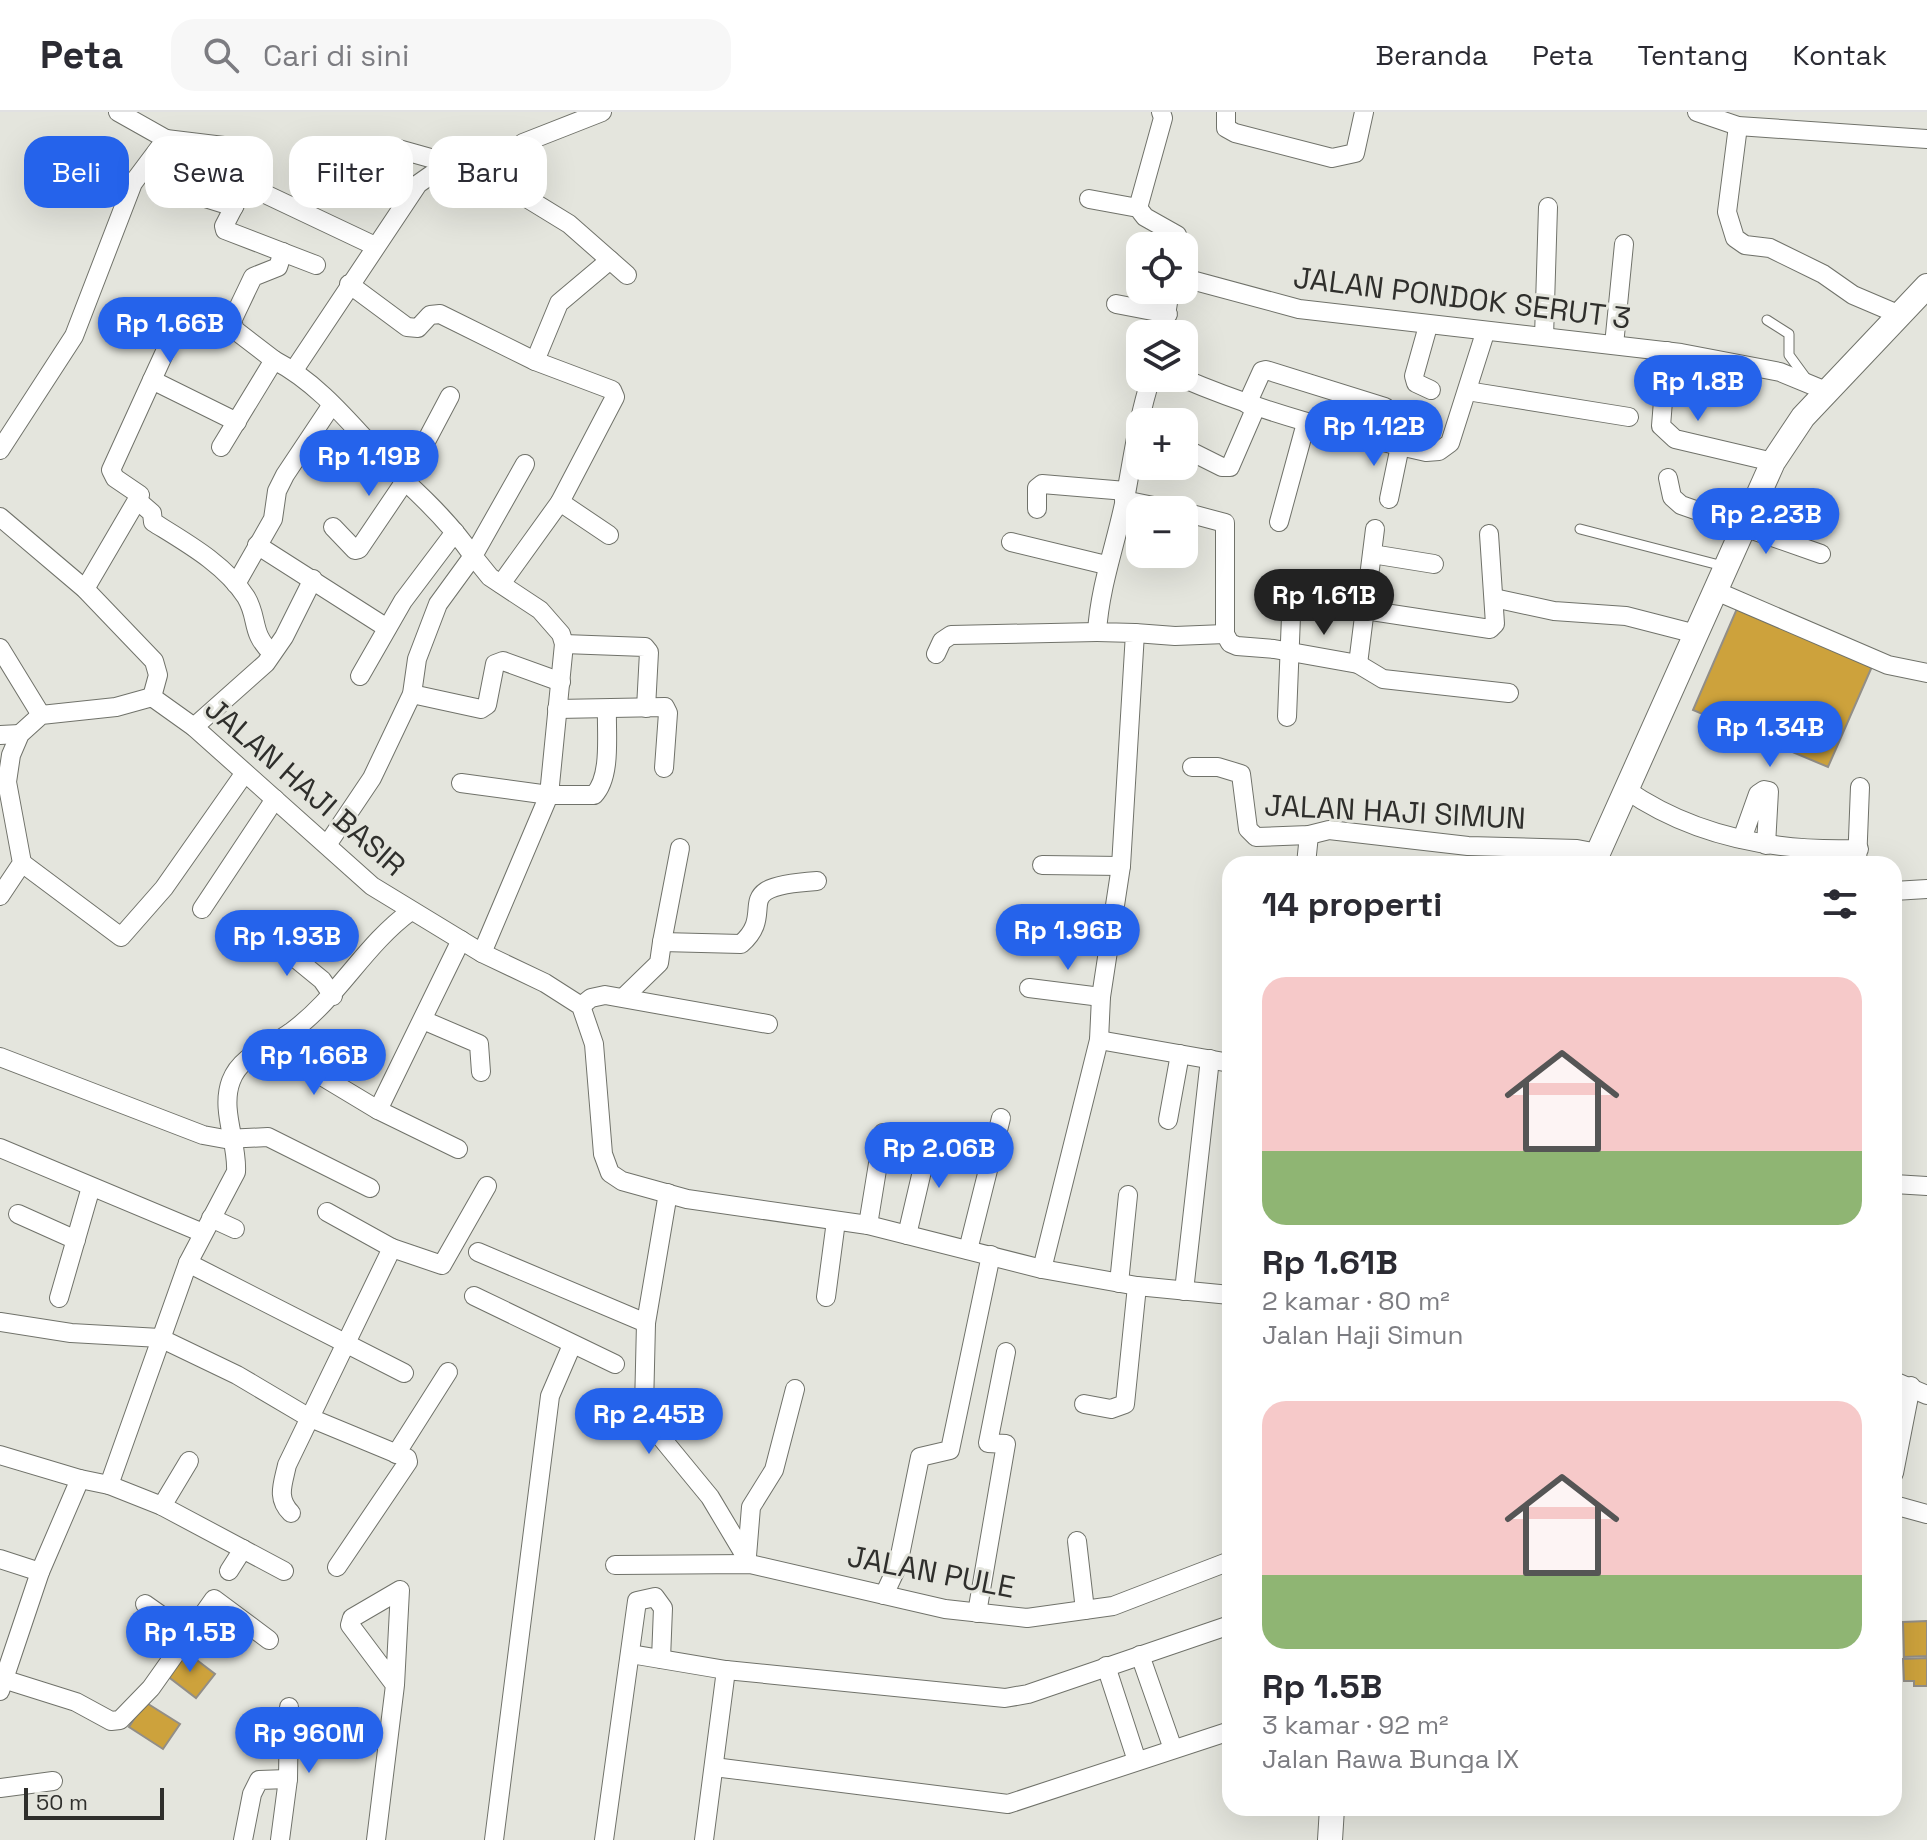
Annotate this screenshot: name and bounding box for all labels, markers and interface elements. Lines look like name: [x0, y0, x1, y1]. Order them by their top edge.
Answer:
search box: [171, 19, 731, 91]
text: Peta: [40, 31, 123, 79]
icon: search: [199, 33, 243, 77]
text: Cari di sini: [263, 36, 409, 75]
text: Beranda: [1376, 37, 1488, 73]
text: Peta: [1532, 37, 1593, 73]
text: Tentang: [1637, 37, 1748, 73]
text: Kontak: [1792, 37, 1887, 73]
chip: Beli: [24, 136, 129, 208]
chip: Sewa: [145, 136, 273, 208]
chip: Filter: [289, 136, 413, 208]
chip: Baru: [429, 136, 547, 208]
map controls: [1126, 232, 1198, 568]
button: locate: [1126, 232, 1198, 304]
street label: JALAN PONDOK SERUT 3: [1291, 257, 1633, 338]
pin: Rp 1.66B: [87, 297, 253, 365]
text: Rp 1.66B: [116, 306, 224, 340]
button: layers: [1126, 320, 1198, 392]
pin: Rp 1.8B: [1624, 355, 1772, 423]
text: Rp 1.8B: [1652, 364, 1744, 398]
pin: Rp 1.12B: [1291, 400, 1457, 468]
button: +: [1126, 408, 1198, 480]
text: Rp 1.12B: [1323, 409, 1425, 443]
pin: Rp 1.19B: [286, 430, 452, 498]
text: Rp 1.19B: [318, 439, 420, 473]
pin: Rp 2.23B: [1683, 488, 1849, 556]
button: −: [1126, 496, 1198, 568]
text: Rp 2.23B: [1710, 497, 1822, 531]
pin: Rp 1.61B: [1241, 569, 1407, 637]
text: Rp 1.61B: [1272, 578, 1376, 612]
street label: JALAN HAJI BASIR: [197, 689, 414, 884]
pin: Rp 1.34B: [1687, 701, 1853, 769]
text: Rp 1.34B: [1716, 710, 1824, 744]
street label: JALAN HAJI SIMUN: [1263, 785, 1527, 838]
icon: filters: [1818, 882, 1862, 926]
text: 14 properti: [1262, 883, 1442, 926]
pin: Rp 1.96B: [985, 904, 1151, 972]
pin: Rp 1.93B: [204, 910, 370, 978]
text: Rp 1.96B: [1014, 913, 1122, 947]
text: Rp 1.93B: [233, 919, 341, 953]
pin: Rp 1.66B: [231, 1029, 397, 1097]
icon: home: [1490, 1029, 1634, 1173]
text: Rp 1.66B: [260, 1038, 368, 1072]
pin: Rp 2.06B: [856, 1122, 1022, 1190]
text: Rp 2.06B: [883, 1131, 995, 1165]
text: Rp 1.61B: [1262, 1241, 1398, 1284]
text: 2 kamar · 80 m²: [1262, 1284, 1450, 1318]
text: Jalan Haji Simun: [1262, 1318, 1463, 1352]
pin: Rp 2.45B: [566, 1388, 732, 1456]
text: Rp 2.45B: [593, 1397, 705, 1431]
icon: home: [1490, 1453, 1634, 1597]
street label: JALAN PULE: [844, 1536, 1018, 1607]
pin: Rp 1.5B: [116, 1606, 264, 1674]
text: Rp 1.5B: [144, 1615, 236, 1649]
text: Rp 1.5B: [1262, 1665, 1382, 1708]
pin: Rp 960M: [235, 1707, 383, 1775]
text: 3 kamar · 92 m²: [1262, 1708, 1449, 1742]
text: Rp 960M: [253, 1716, 365, 1750]
text: Jalan Rawa Bunga IX: [1262, 1742, 1519, 1776]
scale bar: [24, 1784, 164, 1820]
text: 50 m: [36, 1788, 88, 1816]

